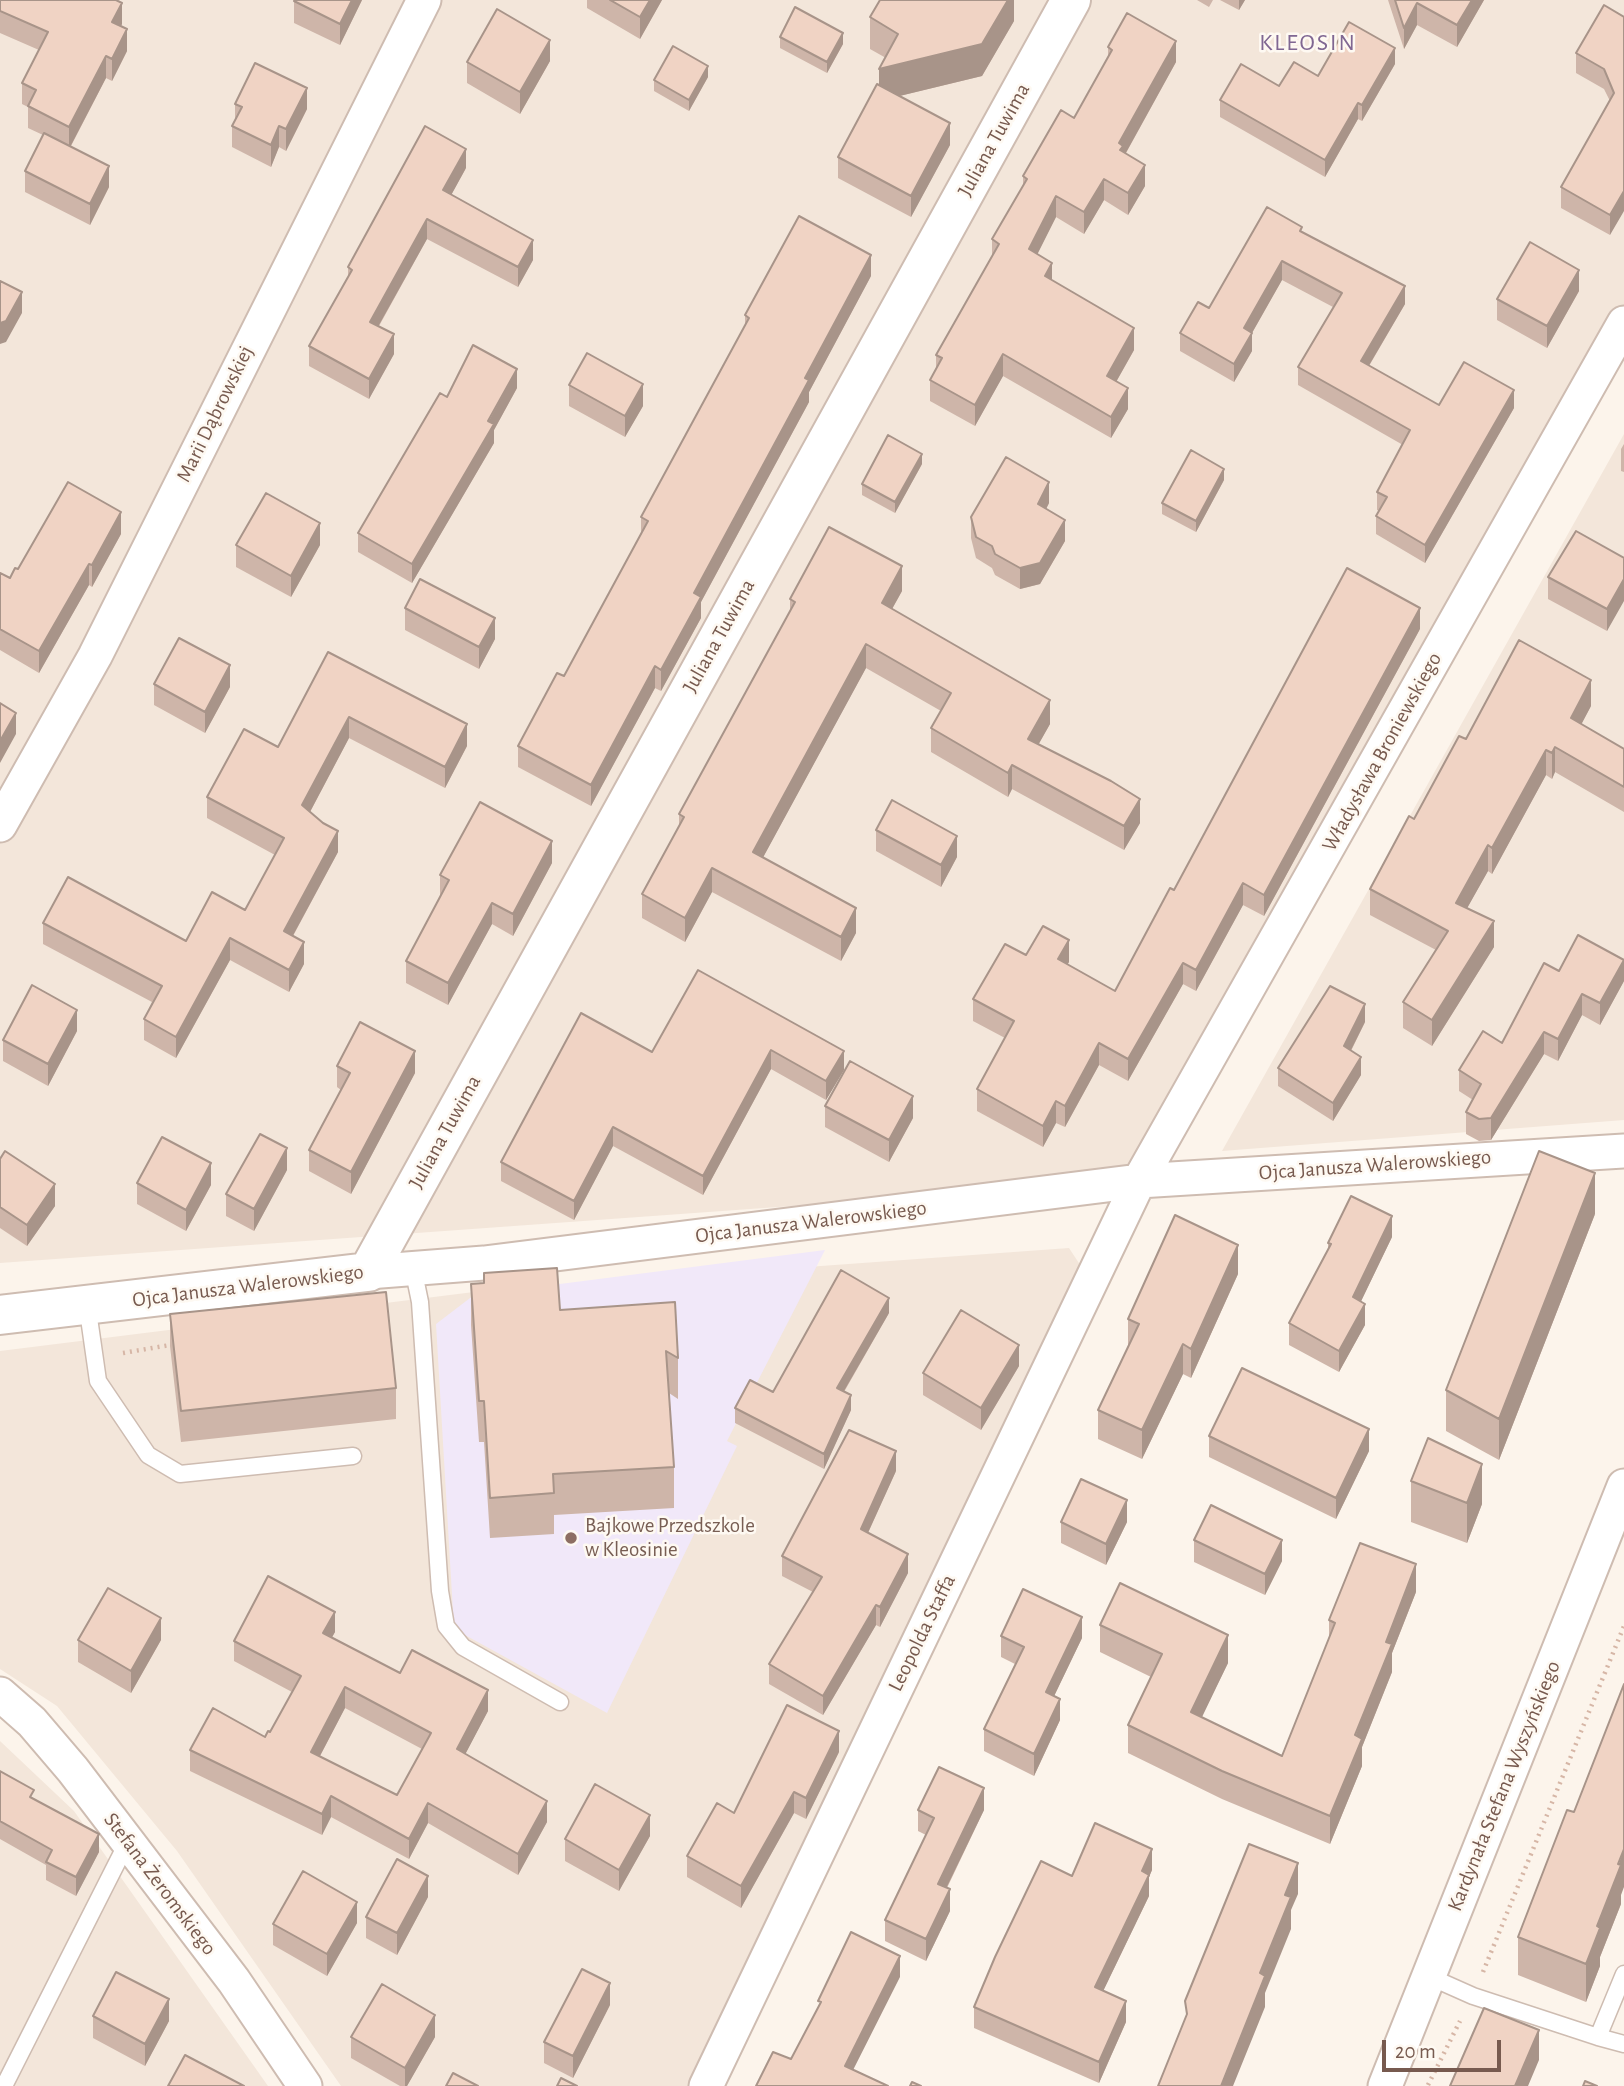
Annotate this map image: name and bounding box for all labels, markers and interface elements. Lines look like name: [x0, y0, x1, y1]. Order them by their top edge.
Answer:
district label: KLEOSIN: [1260, 29, 1356, 57]
street label: Juliana Tuwima: [953, 79, 1035, 201]
street label: Marii Dąbrowskiej: [171, 342, 259, 486]
street label: Juliana Tuwima: [678, 575, 760, 697]
street label: Władysława Broniewskiego: [1317, 648, 1447, 856]
street label: Juliana Tuwima: [404, 1071, 486, 1193]
street label: Ojca Janusza Walerowskiego: [1258, 1144, 1492, 1186]
street label: Ojca Janusza Walerowskiego: [694, 1195, 928, 1249]
street label: Ojca Janusza Walerowskiego: [131, 1259, 365, 1313]
place label: Bajkowe Przedszkole w Kleosinie: [585, 1513, 755, 1563]
marker: Bajkowe Przedszkole w Kleosinie: [563, 1530, 579, 1546]
street label: Leopolda Staffa: [883, 1570, 961, 1696]
street label: Kardynała Stefana Wyszyńskiego: [1442, 1657, 1566, 1915]
street label: Stefana Żeromskiego: [98, 1808, 222, 1960]
scale bar: [1386, 2026, 1505, 2070]
text: 20 m: [1395, 2041, 1436, 2062]

